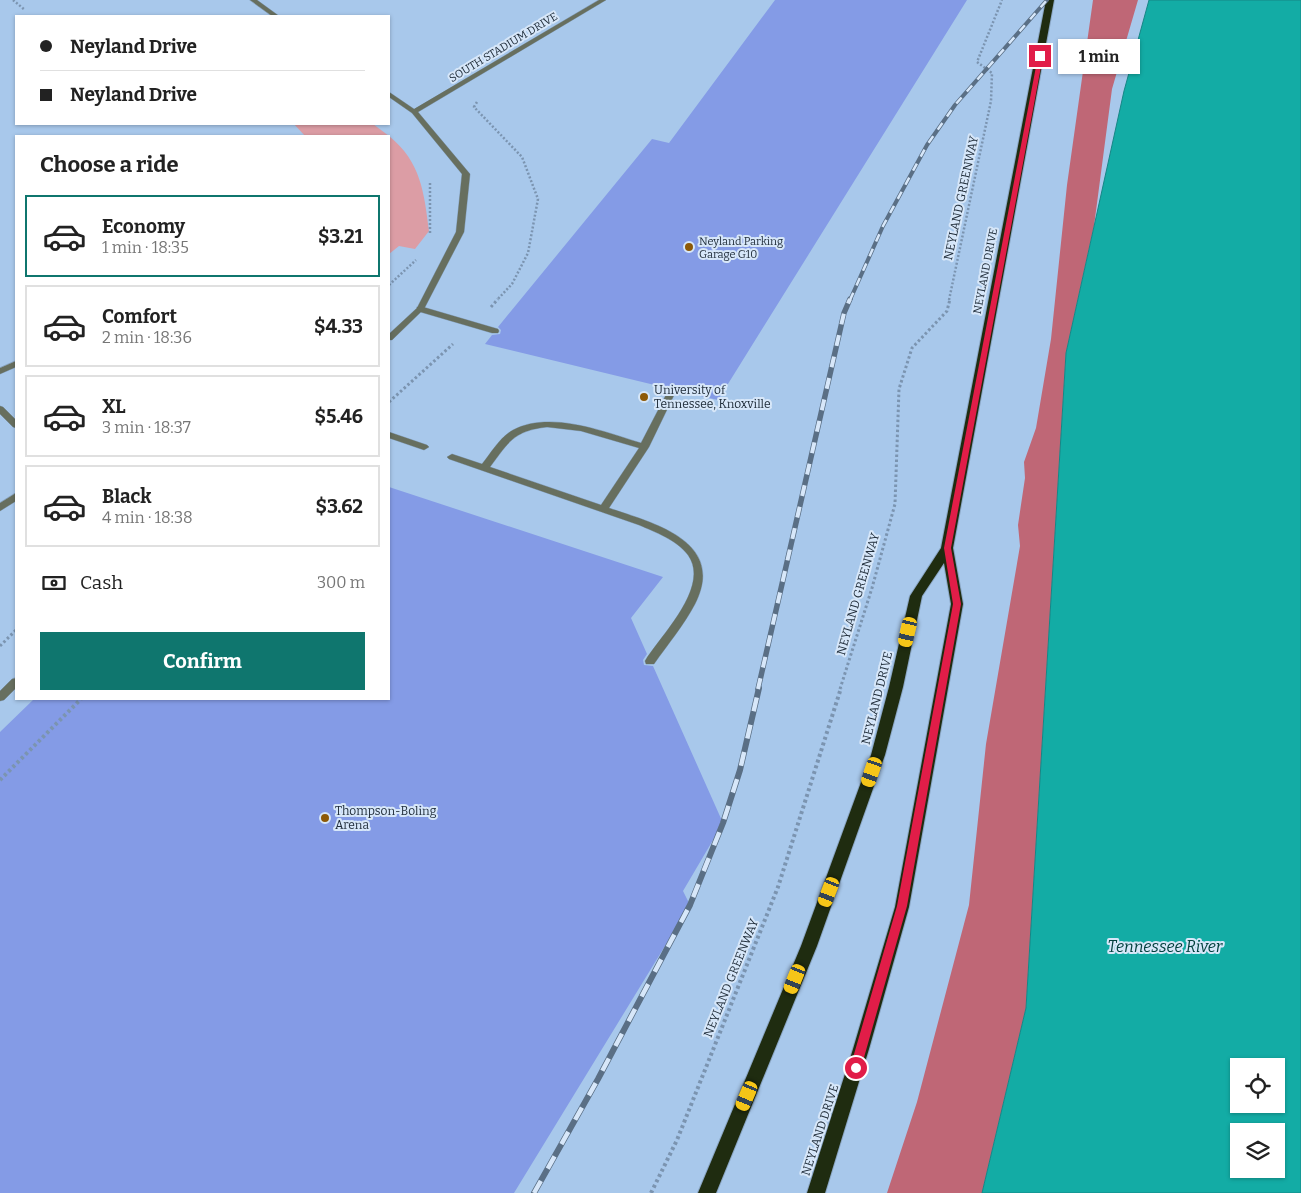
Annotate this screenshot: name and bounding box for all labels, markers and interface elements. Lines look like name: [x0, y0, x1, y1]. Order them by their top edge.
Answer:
street label: SOUTH STADIUM DRIVE: [447, 10, 560, 85]
text: Neyland Drive: [70, 35, 197, 58]
callout: 1 min: [1058, 38, 1140, 74]
route end: [1029, 45, 1051, 67]
text: 1 min: [1079, 47, 1119, 66]
text: Neyland Drive: [70, 83, 197, 106]
street label: NEYLAND GREENWAY: [941, 134, 981, 261]
text: Choose a ride: [40, 151, 179, 178]
icon: car: [42, 214, 87, 259]
text: Economy: [102, 215, 185, 238]
text: $3.21: [318, 225, 363, 248]
street label: NEYLAND DRIVE: [971, 227, 1000, 315]
place label: Neyland Parking Garage G10: [699, 235, 783, 261]
text: 1 min · 18:35: [102, 238, 189, 257]
marker: Neyland Parking Garage G10: [683, 241, 695, 253]
icon: car: [42, 304, 87, 349]
text: Comfort: [102, 305, 177, 328]
text: $4.33: [314, 315, 363, 338]
text: 2 min · 18:36: [102, 328, 192, 347]
place label: University of Tennessee, Knoxville: [654, 383, 771, 411]
marker: University of Tennessee, Knoxville: [638, 391, 650, 403]
icon: car: [42, 394, 87, 439]
text: XL: [102, 395, 126, 418]
text: $5.46: [315, 405, 363, 428]
text: 3 min · 18:37: [102, 418, 191, 437]
icon: car: [42, 484, 87, 529]
text: Black: [102, 485, 152, 508]
text: $3.62: [316, 495, 363, 518]
text: 4 min · 18:38: [102, 508, 193, 527]
street label: NEYLAND GREENWAY: [834, 531, 882, 657]
icon: cash: [40, 569, 68, 597]
text: Cash: [80, 571, 123, 594]
text: 300 m: [317, 573, 365, 592]
car: [897, 616, 918, 648]
button: Confirm: [40, 632, 365, 690]
street label: NEYLAND DRIVE: [859, 650, 895, 746]
car: [860, 755, 883, 789]
place label: Thompson-Boling Arena: [335, 804, 437, 832]
marker: Thompson-Boling Arena: [319, 812, 331, 824]
car: [816, 875, 841, 909]
street label: NEYLAND GREENWAY: [701, 916, 761, 1039]
water label: Tennessee River: [1108, 937, 1224, 956]
car: [782, 962, 807, 996]
route start: [845, 1057, 867, 1079]
map controls: [1230, 1058, 1285, 1178]
button: locate: [1230, 1058, 1285, 1113]
car: [734, 1079, 759, 1113]
street label: NEYLAND DRIVE: [799, 1083, 841, 1177]
button: layers: [1230, 1123, 1285, 1178]

